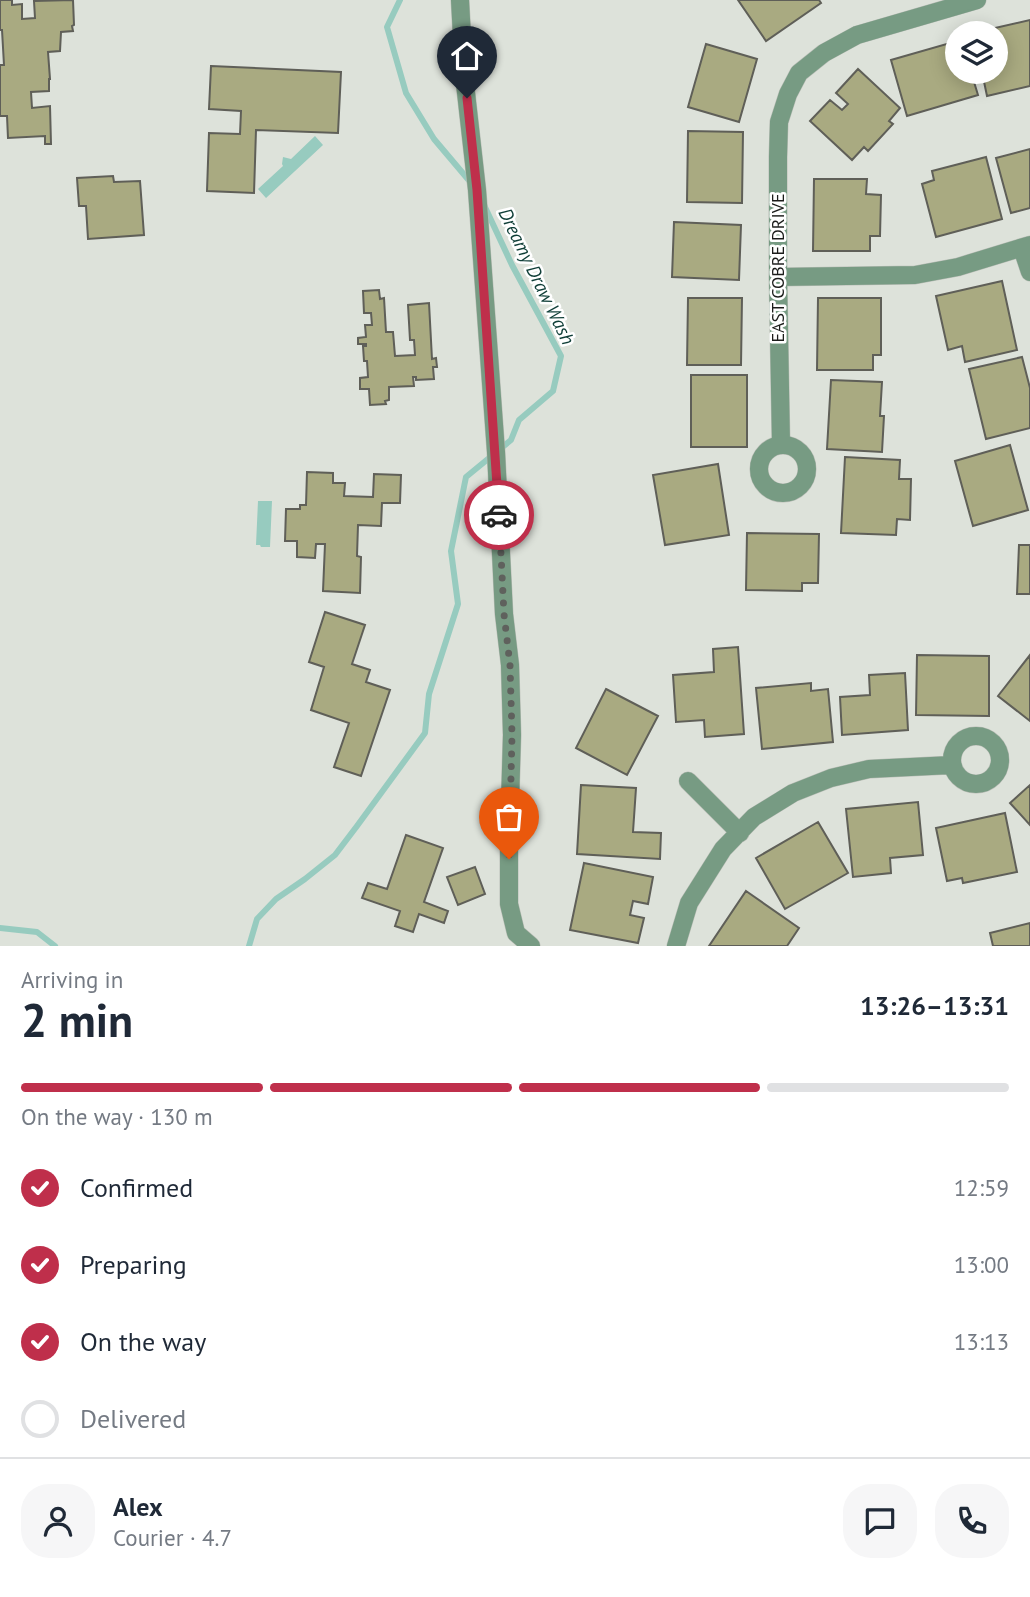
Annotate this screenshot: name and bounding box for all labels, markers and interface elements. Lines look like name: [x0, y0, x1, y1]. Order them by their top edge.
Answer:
map controls: [945, 21, 1008, 84]
button: layers: [945, 21, 1008, 84]
pin: [437, 26, 497, 98]
icon: home: [448, 37, 486, 75]
street label: EAST COBRE DRIVE: [766, 193, 789, 343]
water label: Dreamy Draw Wash: [493, 204, 581, 348]
courier: [464, 480, 534, 550]
icon: car: [480, 496, 518, 534]
pin: [479, 787, 539, 859]
icon: bag: [490, 798, 528, 836]
text: Arriving in: [21, 965, 123, 994]
text: 13:26–13:31: [860, 989, 1009, 1022]
text: 2 min: [21, 990, 133, 1050]
text: On the way · 130 m: [21, 1102, 213, 1131]
icon: check: [21, 1169, 59, 1207]
text: Confirmed: [80, 1171, 193, 1204]
text: 12:59: [954, 1173, 1009, 1202]
icon: check: [21, 1246, 59, 1284]
text: Preparing: [80, 1248, 187, 1281]
text: 13:00: [954, 1250, 1009, 1279]
icon: check: [21, 1323, 59, 1361]
text: On the way: [80, 1325, 206, 1358]
text: 13:13: [954, 1327, 1009, 1356]
text: Delivered: [80, 1402, 186, 1435]
button: person: [21, 1484, 95, 1558]
button: chat: [843, 1484, 917, 1558]
button: phone: [935, 1484, 1009, 1558]
text: Alex: [113, 1490, 163, 1523]
text: Courier · 4.7: [113, 1523, 232, 1552]

